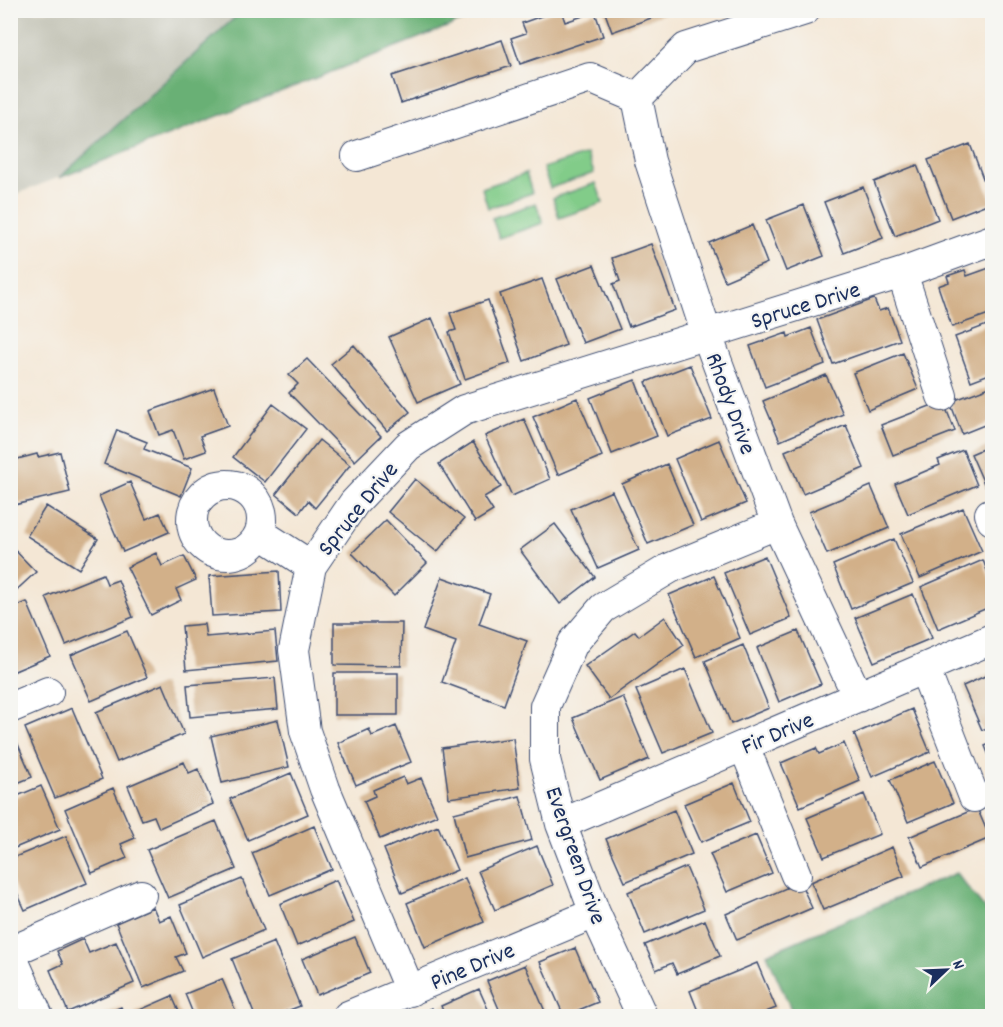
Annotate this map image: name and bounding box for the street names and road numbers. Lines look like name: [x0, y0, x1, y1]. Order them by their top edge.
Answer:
street label: Spruce Drive: [747, 274, 865, 340]
street label: Rhody Drive: [695, 348, 763, 460]
street label: Spruce Drive: [311, 455, 408, 564]
street label: Fir Drive: [737, 704, 820, 765]
street label: Evergreen Drive: [535, 782, 614, 929]
street label: Pine Drive: [426, 935, 521, 1001]

